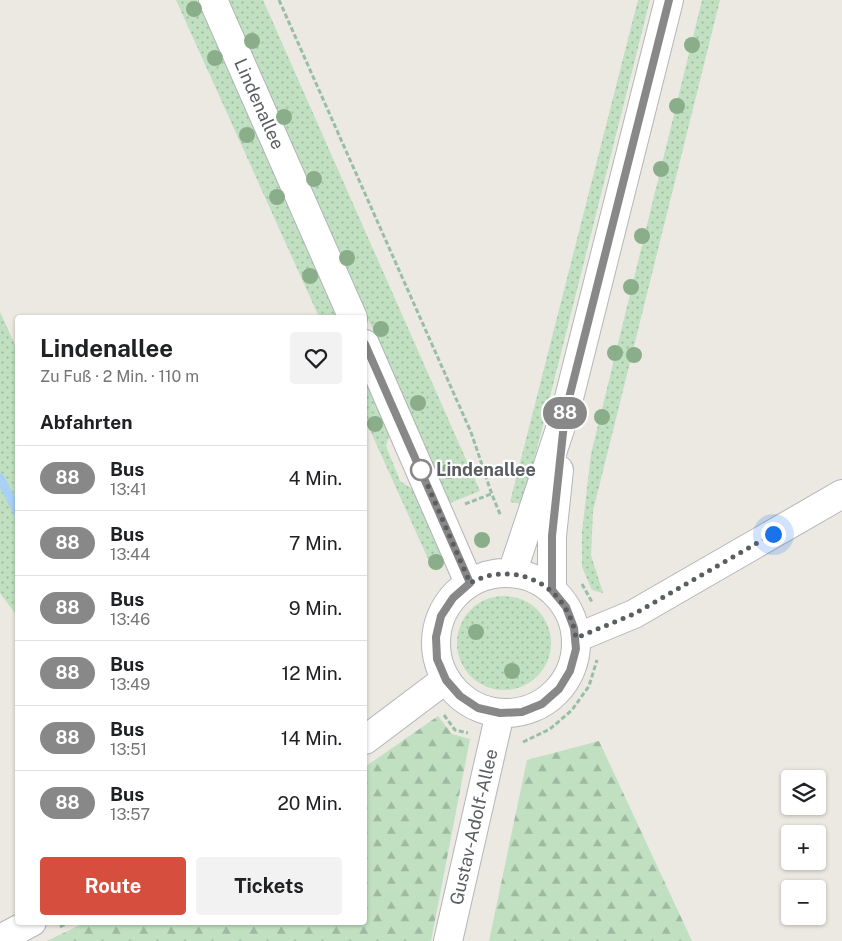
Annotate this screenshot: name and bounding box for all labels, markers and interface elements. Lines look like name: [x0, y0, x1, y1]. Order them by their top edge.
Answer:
street label: Lindenallee: [230, 55, 289, 152]
button: heart: [290, 332, 342, 384]
text: Lindenallee: [40, 334, 173, 362]
text: Zu Fuß · 2 Min. · 110 m: [40, 367, 199, 386]
line badge: 88: [542, 397, 588, 429]
text: 88: [553, 402, 577, 423]
text: Abfahrten: [40, 411, 132, 433]
text: Bus: [110, 458, 144, 480]
marker: Lindenallee: [410, 459, 432, 481]
place label: Lindenallee: [436, 459, 536, 480]
text: 88: [55, 467, 80, 488]
text: 4 Min.: [289, 467, 342, 489]
text: 13:41: [110, 480, 147, 499]
your location: [761, 522, 786, 547]
text: Bus: [110, 523, 144, 545]
text: 88: [55, 532, 80, 553]
text: 7 Min.: [289, 532, 342, 554]
text: 13:44: [110, 545, 150, 564]
text: Bus: [110, 588, 144, 610]
text: 88: [55, 597, 80, 618]
text: 9 Min.: [289, 597, 342, 619]
text: 13:46: [110, 610, 150, 629]
text: Bus: [110, 653, 144, 675]
text: 88: [55, 662, 80, 683]
text: 12 Min.: [281, 662, 342, 684]
text: 13:49: [110, 675, 150, 694]
text: Bus: [110, 718, 144, 740]
text: 88: [55, 727, 80, 748]
text: 14 Min.: [281, 727, 342, 749]
text: 13:51: [110, 740, 147, 759]
street label: Gustav-Adolf-Allee: [445, 747, 502, 907]
map controls: [781, 770, 826, 925]
button: layers: [781, 770, 826, 815]
text: Bus: [110, 783, 144, 805]
text: 88: [55, 792, 80, 813]
text: 20 Min.: [278, 792, 342, 814]
text: 13:57: [110, 805, 150, 824]
button: +: [781, 825, 826, 870]
button: Route: [40, 857, 186, 915]
button: Tickets: [196, 857, 342, 915]
button: −: [781, 880, 826, 925]

